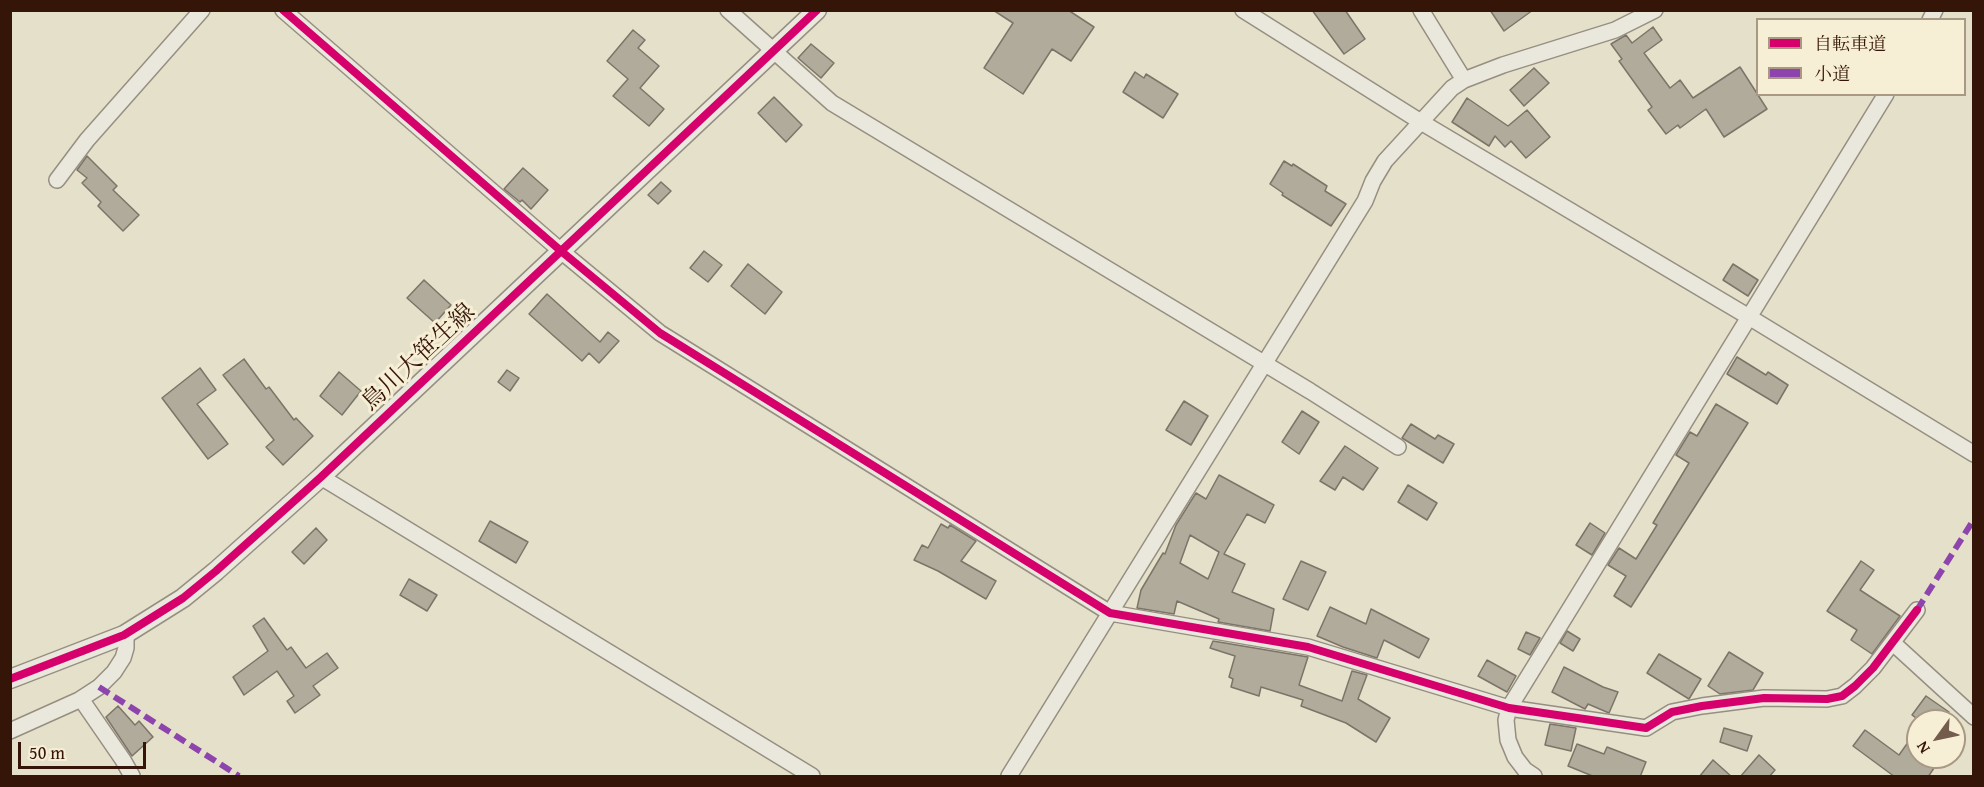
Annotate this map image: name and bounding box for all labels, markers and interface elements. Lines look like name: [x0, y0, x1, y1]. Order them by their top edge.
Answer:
legend: [1756, 18, 1966, 96]
text: 自転車道: [1814, 30, 1886, 57]
text: 小道: [1814, 60, 1850, 87]
street label: 鳥川大笹生線: [357, 298, 481, 418]
north arrow: [1906, 709, 1966, 769]
scale bar: [21, 730, 148, 768]
text: N: [1910, 737, 1936, 759]
text: 50 m: [29, 739, 65, 766]

